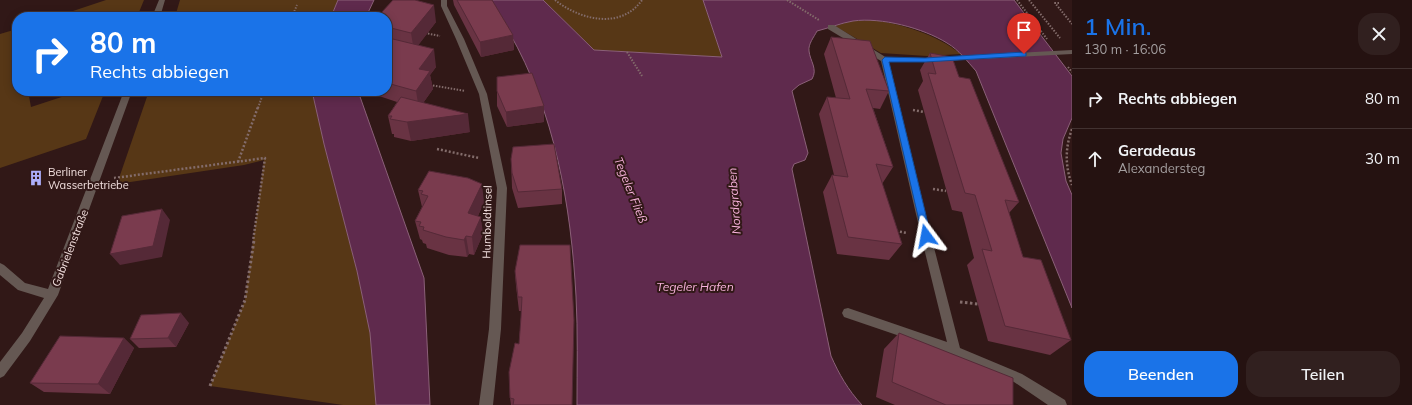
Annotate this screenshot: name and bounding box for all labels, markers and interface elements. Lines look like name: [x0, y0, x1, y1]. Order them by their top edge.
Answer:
text: 1 Min.: [1084, 11, 1151, 41]
pin: [1007, 13, 1041, 54]
button: close: [1358, 13, 1400, 55]
icon: arrive: [1013, 19, 1035, 41]
text: 80 m: [90, 25, 156, 60]
icon: right: [24, 28, 76, 80]
text: 130 m · 16:06: [1084, 41, 1166, 57]
text: Rechts abbiegen: [90, 60, 229, 83]
icon: right: [1084, 88, 1106, 110]
text: Rechts abbiegen: [1118, 89, 1237, 108]
text: 80 m: [1365, 89, 1400, 108]
text: Geradeaus: [1118, 141, 1196, 160]
icon: ahead: [1084, 148, 1106, 170]
text: 30 m: [1365, 149, 1400, 168]
water label: Tegeler Fließ: [611, 155, 651, 226]
text: Alexandersteg: [1118, 160, 1205, 176]
place label: Berliner Wasserbetriebe: [48, 165, 129, 192]
water label: Nordgraben: [724, 167, 744, 235]
building icon: Berliner Wasserbetriebe: [27, 169, 45, 187]
street label: Humboldtinsel: [479, 185, 495, 259]
street label: Gabrielenstraße: [49, 207, 91, 289]
position arrow: [905, 215, 947, 257]
water label: Tegeler Hafen: [656, 279, 734, 294]
button: Beenden: [1084, 351, 1238, 397]
button: Teilen: [1246, 351, 1400, 397]

